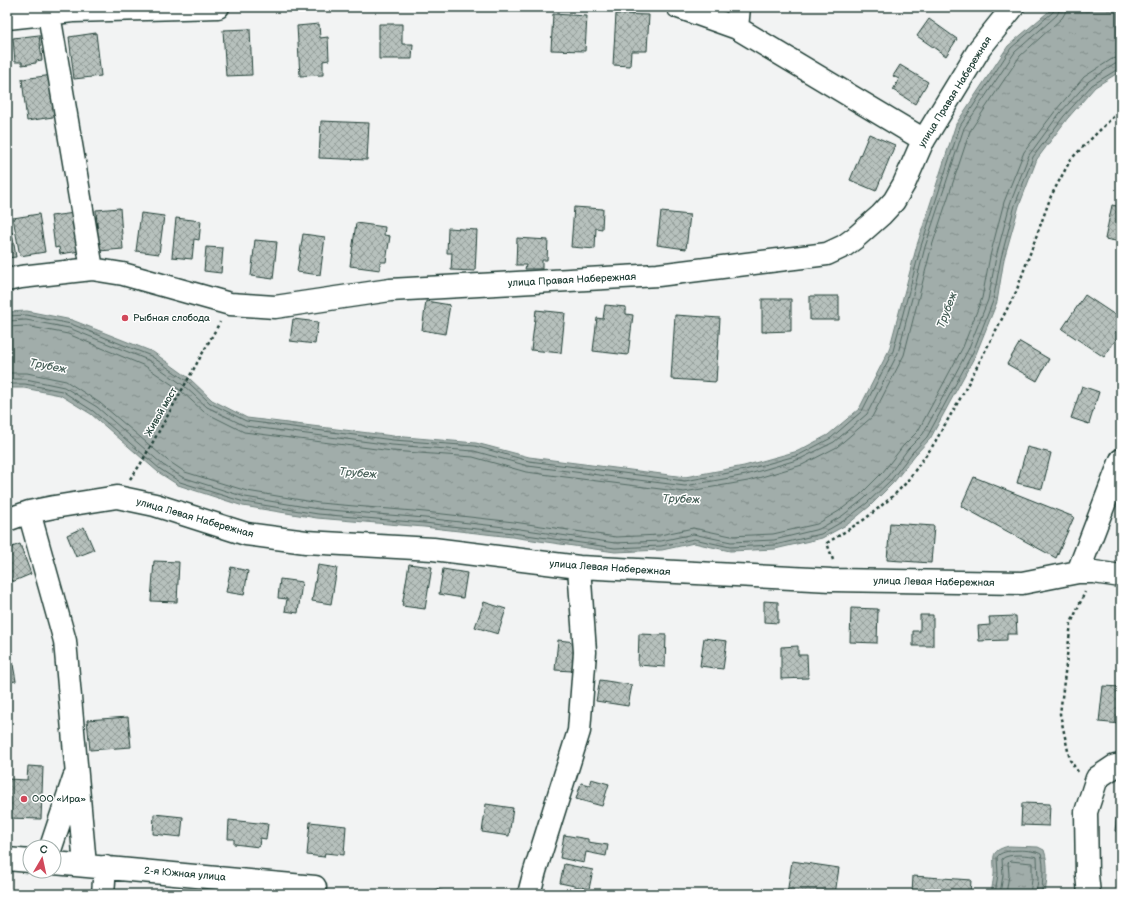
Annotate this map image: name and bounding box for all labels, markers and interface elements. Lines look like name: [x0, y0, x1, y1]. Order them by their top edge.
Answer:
street label: улица Правая Набережная: [916, 34, 994, 150]
street label: улица Правая Набережная: [508, 271, 637, 289]
water label: Трубеж: [934, 290, 960, 330]
place label: Рыбная слобода: [133, 312, 210, 324]
marker: Рыбная слобода: [120, 313, 130, 323]
water label: Трубеж: [28, 356, 68, 376]
street label: Живой мост: [142, 385, 180, 439]
water label: Трубеж: [339, 465, 378, 481]
water label: Трубеж: [662, 492, 700, 506]
street label: улица Левая Набережная: [135, 496, 255, 541]
street label: улица Левая Набережная: [549, 558, 671, 578]
street label: улица Левая Набережная: [873, 575, 995, 589]
place label: ООО «Ира»: [32, 793, 86, 805]
marker: ООО «Ира»: [19, 794, 29, 804]
north arrow: [22, 839, 62, 879]
text: С: [39, 843, 49, 857]
street label: 2-я Южная улица: [144, 864, 226, 884]

